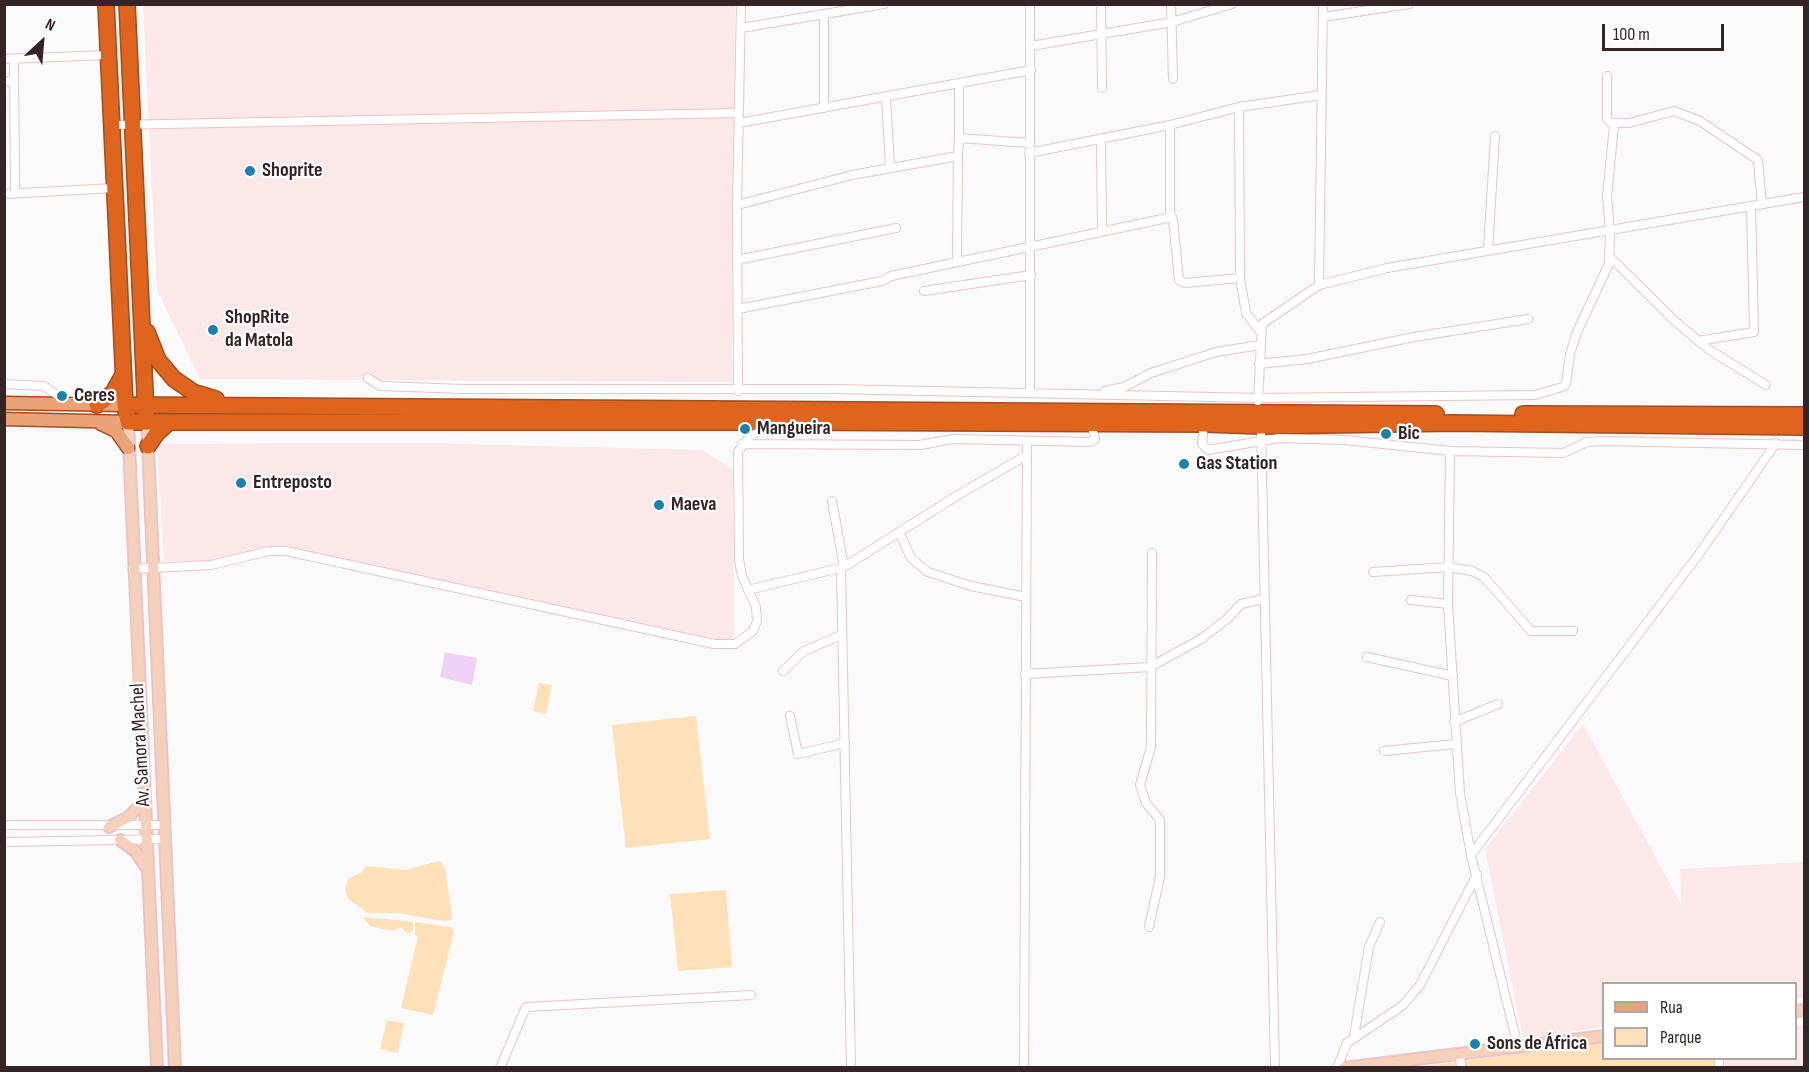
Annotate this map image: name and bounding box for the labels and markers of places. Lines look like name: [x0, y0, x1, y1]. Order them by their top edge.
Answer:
place label: Shoprite: [262, 159, 323, 183]
marker: Shoprite: [243, 164, 257, 178]
place label: ShopRite da Matola: [225, 306, 293, 353]
marker: ShopRite da Matola: [206, 323, 220, 337]
place label: Ceres: [74, 384, 115, 408]
marker: Ceres: [55, 389, 69, 403]
place label: Mangueira: [757, 417, 831, 441]
marker: Mangueira: [738, 422, 752, 436]
place label: Bic: [1398, 422, 1420, 446]
marker: Bic: [1379, 427, 1393, 441]
place label: Gas Station: [1196, 452, 1277, 476]
marker: Gas Station: [1177, 457, 1191, 471]
place label: Entreposto: [253, 471, 332, 495]
marker: Entreposto: [234, 476, 248, 490]
place label: Maeva: [671, 493, 717, 517]
marker: Maeva: [652, 498, 666, 512]
place label: Sons de África: [1487, 1032, 1587, 1056]
marker: Sons de África: [1468, 1037, 1482, 1051]

